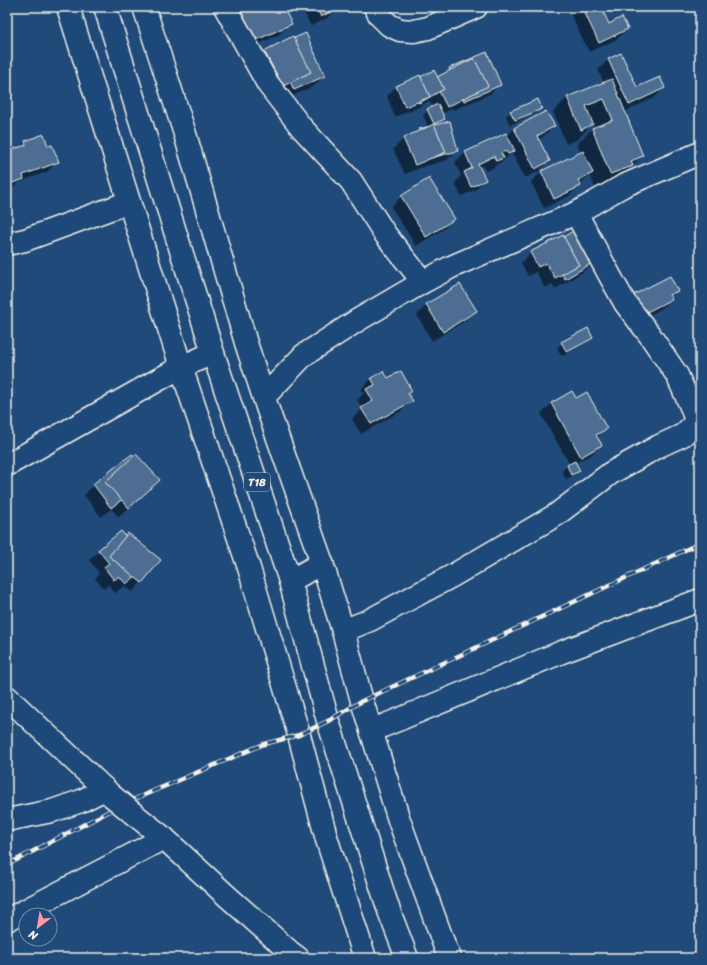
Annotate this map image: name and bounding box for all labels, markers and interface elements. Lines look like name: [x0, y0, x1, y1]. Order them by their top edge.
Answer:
road number: T18: [244, 473, 270, 491]
north arrow: [18, 907, 58, 947]
text: N: [25, 925, 42, 946]

